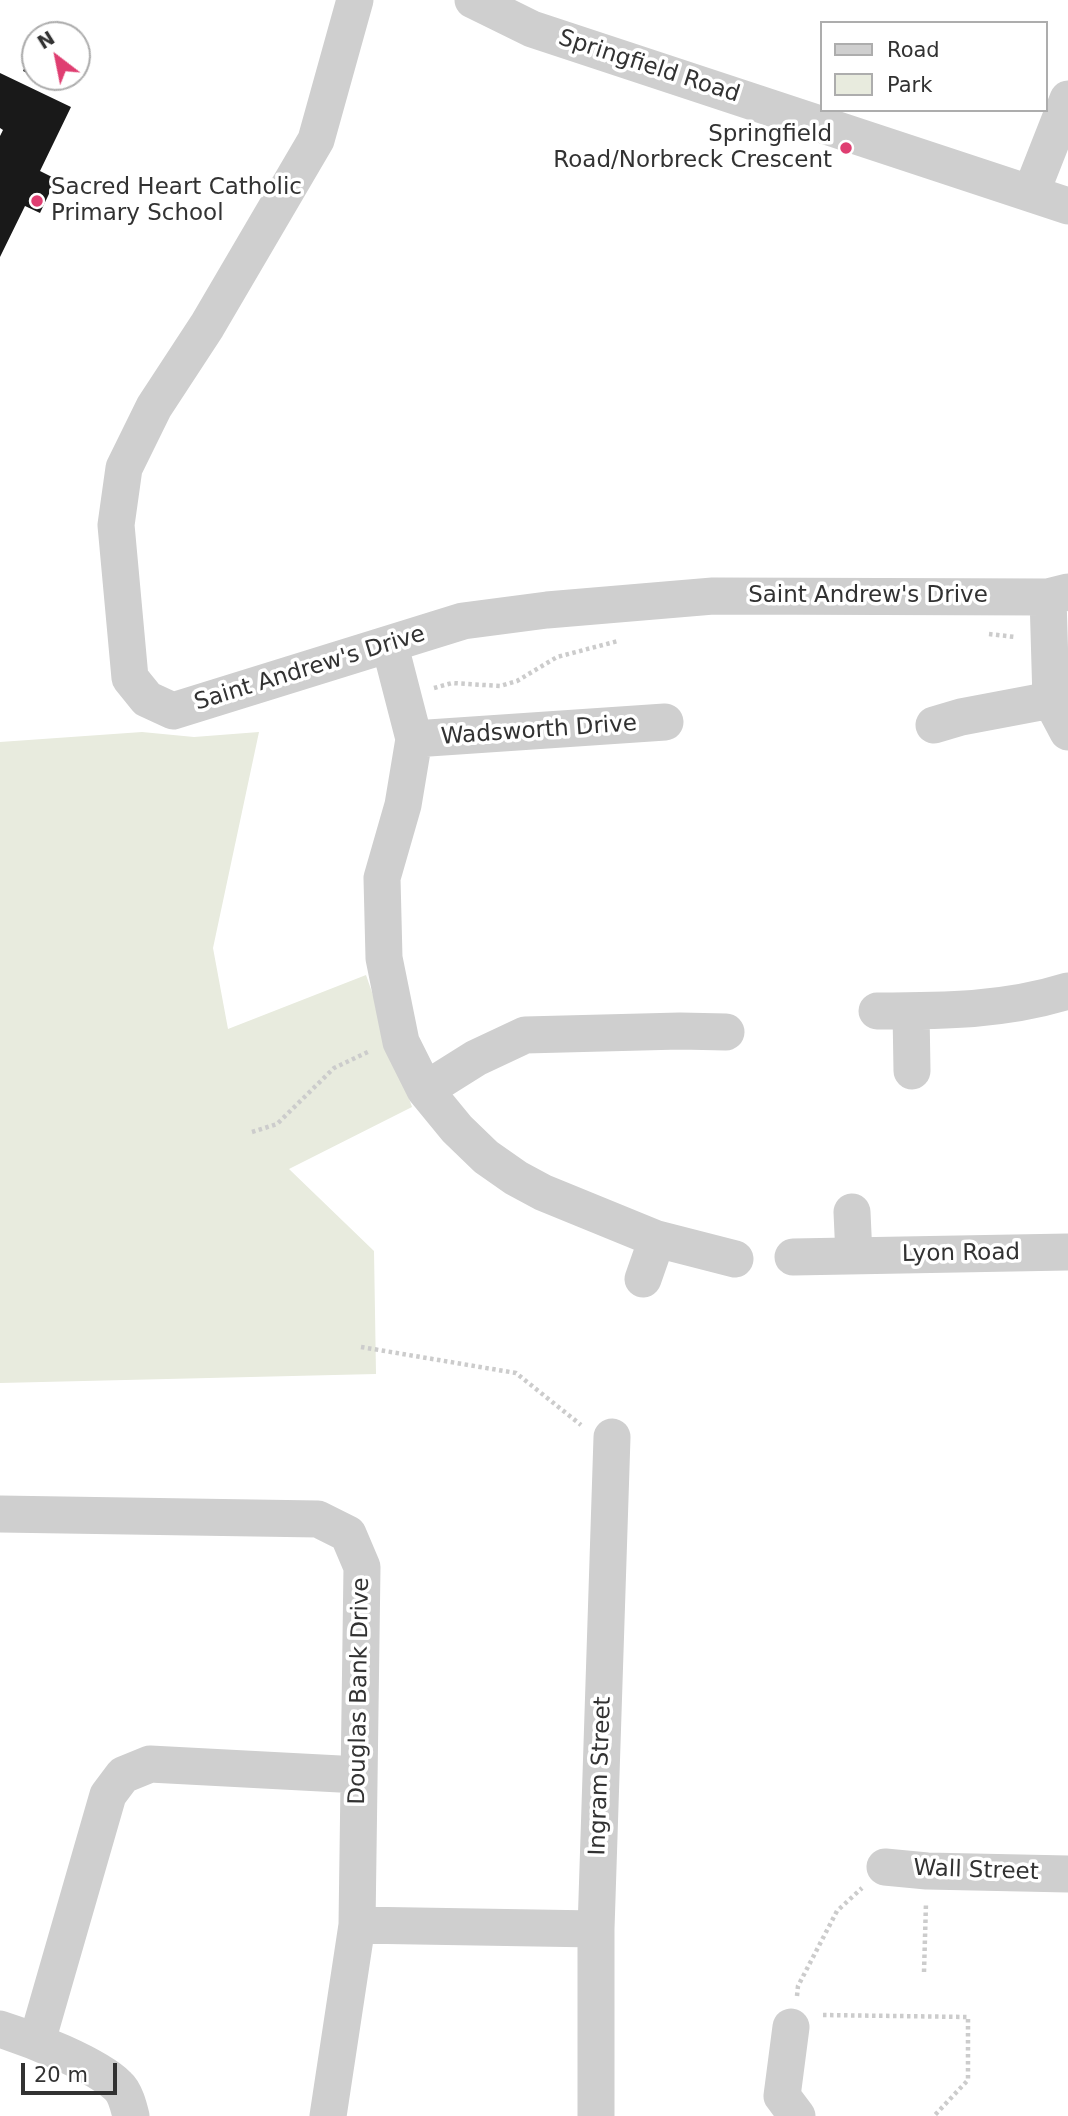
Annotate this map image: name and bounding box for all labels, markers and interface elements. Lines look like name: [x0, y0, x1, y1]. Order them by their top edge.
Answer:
north arrow: [21, 21, 91, 91]
legend: [820, 21, 1047, 112]
street label: Springfield Road: [555, 25, 743, 109]
text: N: [33, 26, 59, 53]
text: Road: [887, 38, 940, 62]
text: Park: [887, 73, 932, 97]
place label: Springfield Road/Norbreck Crescent: [553, 121, 832, 175]
marker: Springfield Road/Norbreck Crescent: [838, 140, 854, 156]
place label: Sacred Heart Catholic Primary School: [51, 174, 302, 228]
marker: Sacred Heart Catholic Primary School: [29, 193, 45, 209]
street label: Saint Andrew's Drive: [748, 582, 988, 610]
street label: Saint Andrew's Drive: [191, 621, 429, 717]
street label: Wadsworth Drive: [440, 710, 638, 752]
street label: Lyon Road: [902, 1239, 1020, 1269]
street label: Douglas Bank Drive: [344, 1577, 376, 1805]
street label: Ingram Street: [584, 1696, 618, 1856]
street label: Wall Street: [913, 1855, 1039, 1887]
scale bar: [24, 2050, 121, 2094]
text: 20 m: [34, 2063, 88, 2087]

